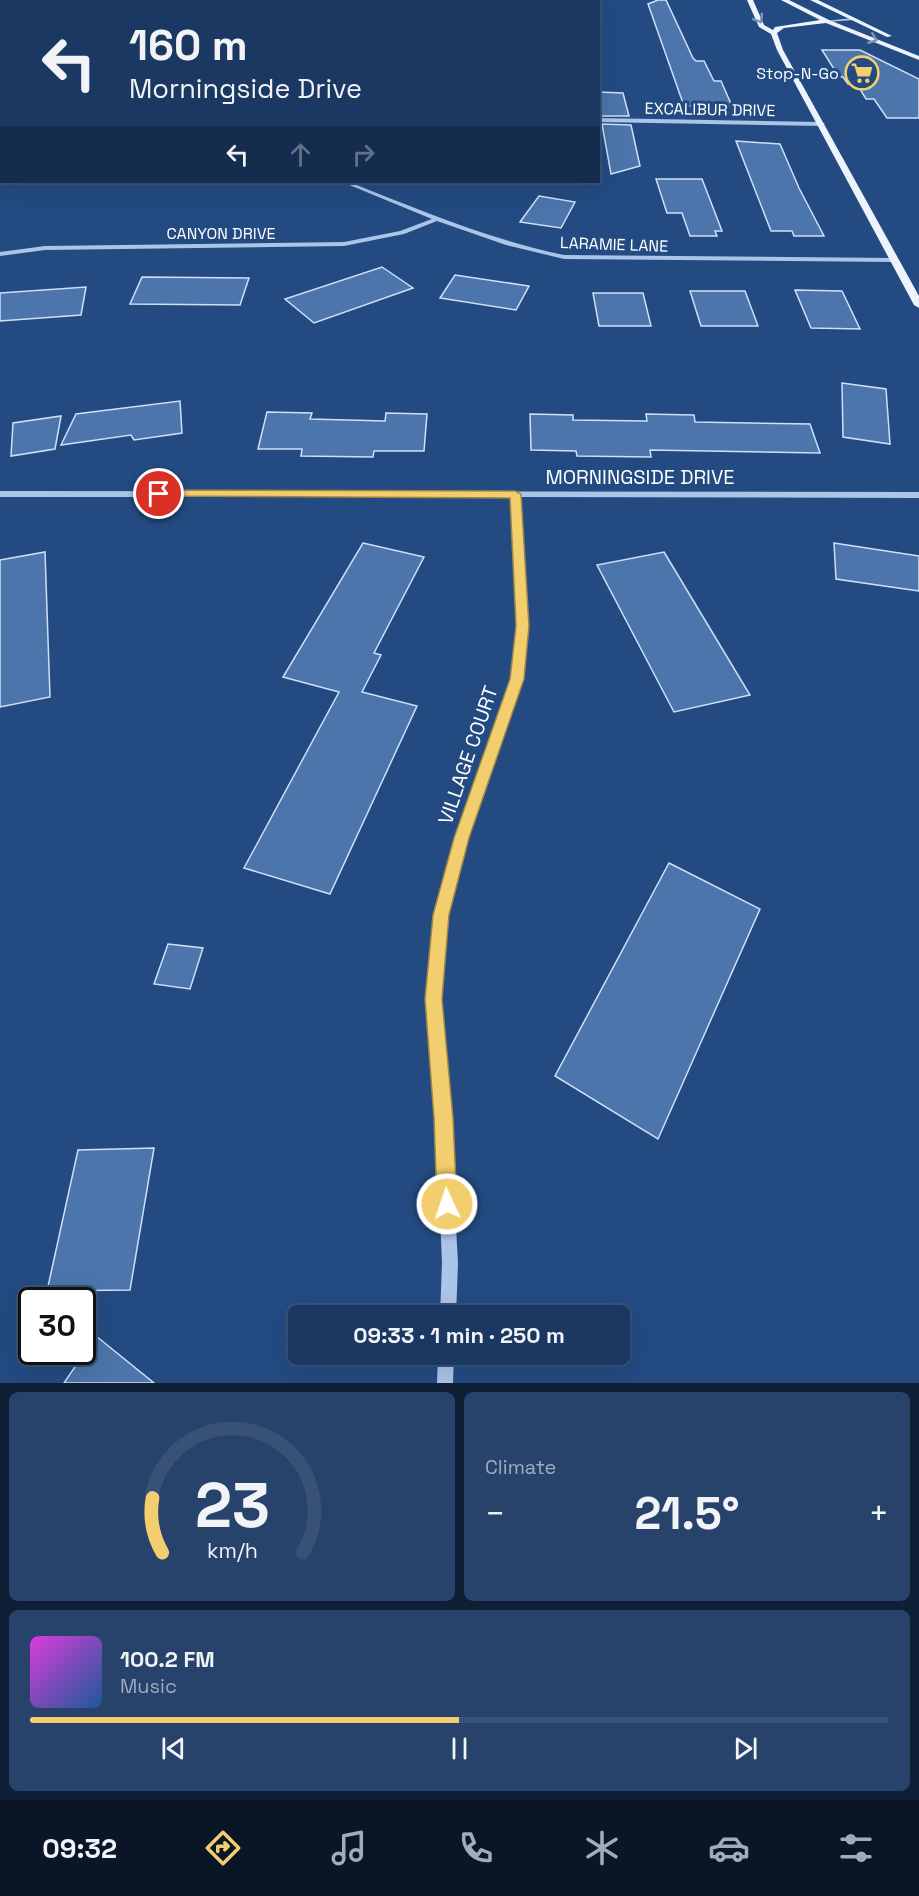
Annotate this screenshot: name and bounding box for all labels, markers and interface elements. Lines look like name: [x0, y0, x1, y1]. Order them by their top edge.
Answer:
one-way arrow: [752, 13, 763, 23]
text: 160 m: [129, 19, 248, 72]
icon: left: [30, 24, 108, 102]
one-way arrow: [867, 32, 878, 44]
supermarket icon: Stop-N-Go: [844, 55, 880, 91]
place label: Stop-N-Go: [756, 63, 839, 84]
text: Morningside Drive: [129, 71, 362, 106]
street label: EXCALIBUR DRIVE: [644, 98, 776, 121]
icon: left: [221, 138, 254, 171]
icon: ahead: [284, 138, 317, 171]
icon: right: [347, 138, 380, 171]
street label: CANYON DRIVE: [166, 223, 276, 244]
street label: LARAMIE LANE: [559, 232, 668, 257]
street label: MORNINGSIDE DRIVE: [545, 464, 735, 490]
pin: [133, 468, 184, 519]
icon: arrive: [142, 477, 175, 510]
street label: VILLAGE COURT: [432, 682, 504, 828]
position arrow: [415, 1172, 479, 1236]
speed limit sign: 30: [18, 1287, 96, 1365]
text: 09:33 · 1 min · 250 m: [353, 1321, 565, 1349]
text: Climate: [485, 1454, 556, 1480]
text: 23: [194, 1466, 269, 1545]
text: 21.5°: [634, 1485, 740, 1542]
text: −: [485, 1493, 505, 1535]
text: +: [869, 1493, 889, 1535]
text: km/h: [206, 1538, 258, 1565]
text: 100.2 FM: [120, 1645, 215, 1673]
text: Music: [120, 1673, 177, 1699]
icon: previous: [157, 1732, 190, 1765]
icon: pause: [443, 1732, 476, 1765]
icon: next: [729, 1732, 762, 1765]
icon: directions: [202, 1827, 244, 1869]
icon: music: [328, 1827, 370, 1869]
icon: phone: [455, 1827, 497, 1869]
icon: climate: [581, 1827, 623, 1869]
icon: car: [708, 1827, 750, 1869]
icon: filters: [835, 1827, 877, 1869]
text: 09:32: [42, 1831, 117, 1866]

